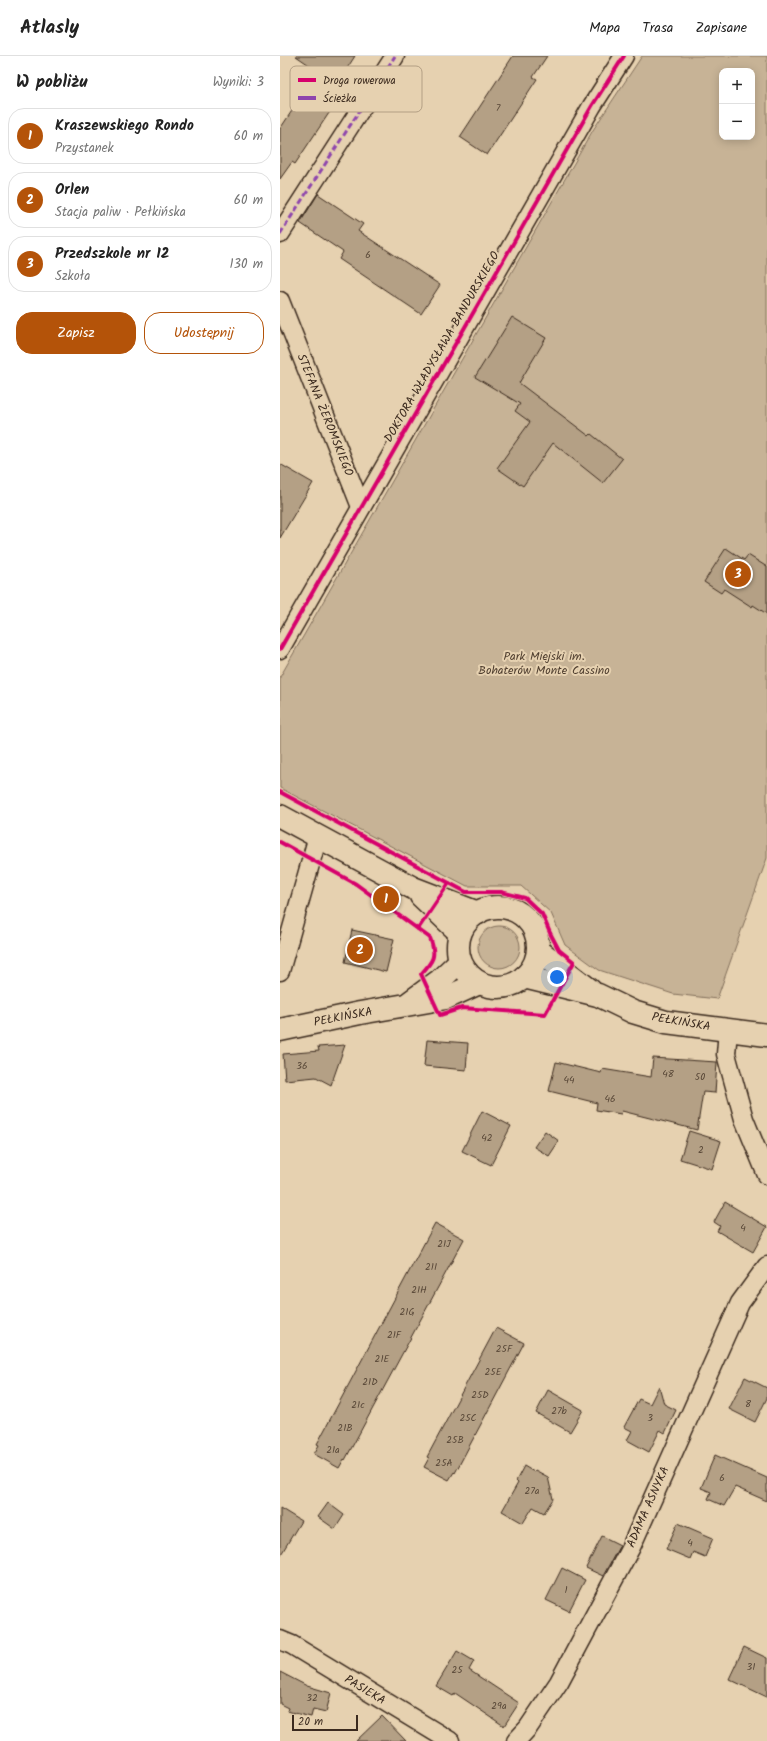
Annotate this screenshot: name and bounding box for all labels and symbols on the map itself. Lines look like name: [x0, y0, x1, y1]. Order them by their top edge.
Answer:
legend: [290, 66, 422, 112]
text: Droga rowerowa: [323, 72, 396, 90]
text: Ścieżka: [323, 90, 356, 108]
house number: 7: [496, 100, 501, 116]
house number: 6: [365, 247, 371, 263]
street label: DOKTORA WŁADYSŁAWA BANDURSKIEGO: [379, 247, 505, 446]
street label: STEFANA ŻEROMSKIEGO: [292, 351, 359, 480]
pin: 3: [725, 559, 751, 589]
park label: Park Miejski im. Bohaterów Monte Cassino: [478, 647, 610, 680]
pin: 1: [373, 884, 399, 914]
pin: 2: [347, 935, 373, 965]
your location: [547, 967, 567, 987]
street label: PEŁKIŃSKA: [312, 1002, 374, 1032]
street label: PEŁKIŃSKA: [650, 1007, 712, 1037]
house number: 36: [296, 1058, 308, 1074]
house number: 48: [662, 1066, 675, 1082]
house number: 50: [695, 1069, 705, 1085]
house number: 44: [563, 1072, 575, 1088]
house number: 46: [604, 1091, 616, 1107]
house number: 42: [481, 1130, 493, 1146]
house number: 2: [698, 1142, 704, 1158]
house number: 4: [740, 1220, 746, 1236]
house number: 21J: [437, 1236, 451, 1252]
house number: 21I: [425, 1259, 437, 1275]
house number: 21H: [411, 1282, 427, 1298]
house number: 21G: [399, 1304, 415, 1320]
house number: 21F: [387, 1327, 402, 1343]
house number: 25F: [496, 1341, 513, 1357]
house number: 21E: [375, 1351, 391, 1367]
house number: 25E: [484, 1364, 503, 1380]
house number: 21D: [362, 1374, 378, 1390]
house number: 25D: [471, 1387, 489, 1403]
house number: 8: [745, 1396, 752, 1412]
house number: 21c: [351, 1397, 365, 1413]
house number: 27b: [551, 1403, 568, 1419]
house number: 25C: [459, 1410, 477, 1426]
house number: 3: [647, 1410, 653, 1426]
house number: 21B: [337, 1420, 353, 1436]
house number: 25B: [446, 1432, 464, 1448]
house number: 21a: [326, 1442, 340, 1458]
house number: 25A: [435, 1455, 453, 1471]
street label: ADAMA ASNYKA: [622, 1463, 674, 1551]
house number: 6: [719, 1470, 725, 1486]
house number: 27a: [524, 1483, 540, 1499]
house number: 4: [687, 1535, 693, 1551]
house number: 1: [564, 1582, 568, 1598]
house number: 31: [747, 1659, 755, 1675]
house number: 25: [451, 1662, 463, 1678]
street label: PASIEKA: [341, 1670, 389, 1710]
house number: 32: [306, 1690, 318, 1706]
house number: 29a: [491, 1698, 507, 1714]
scale bar: [292, 1713, 358, 1732]

